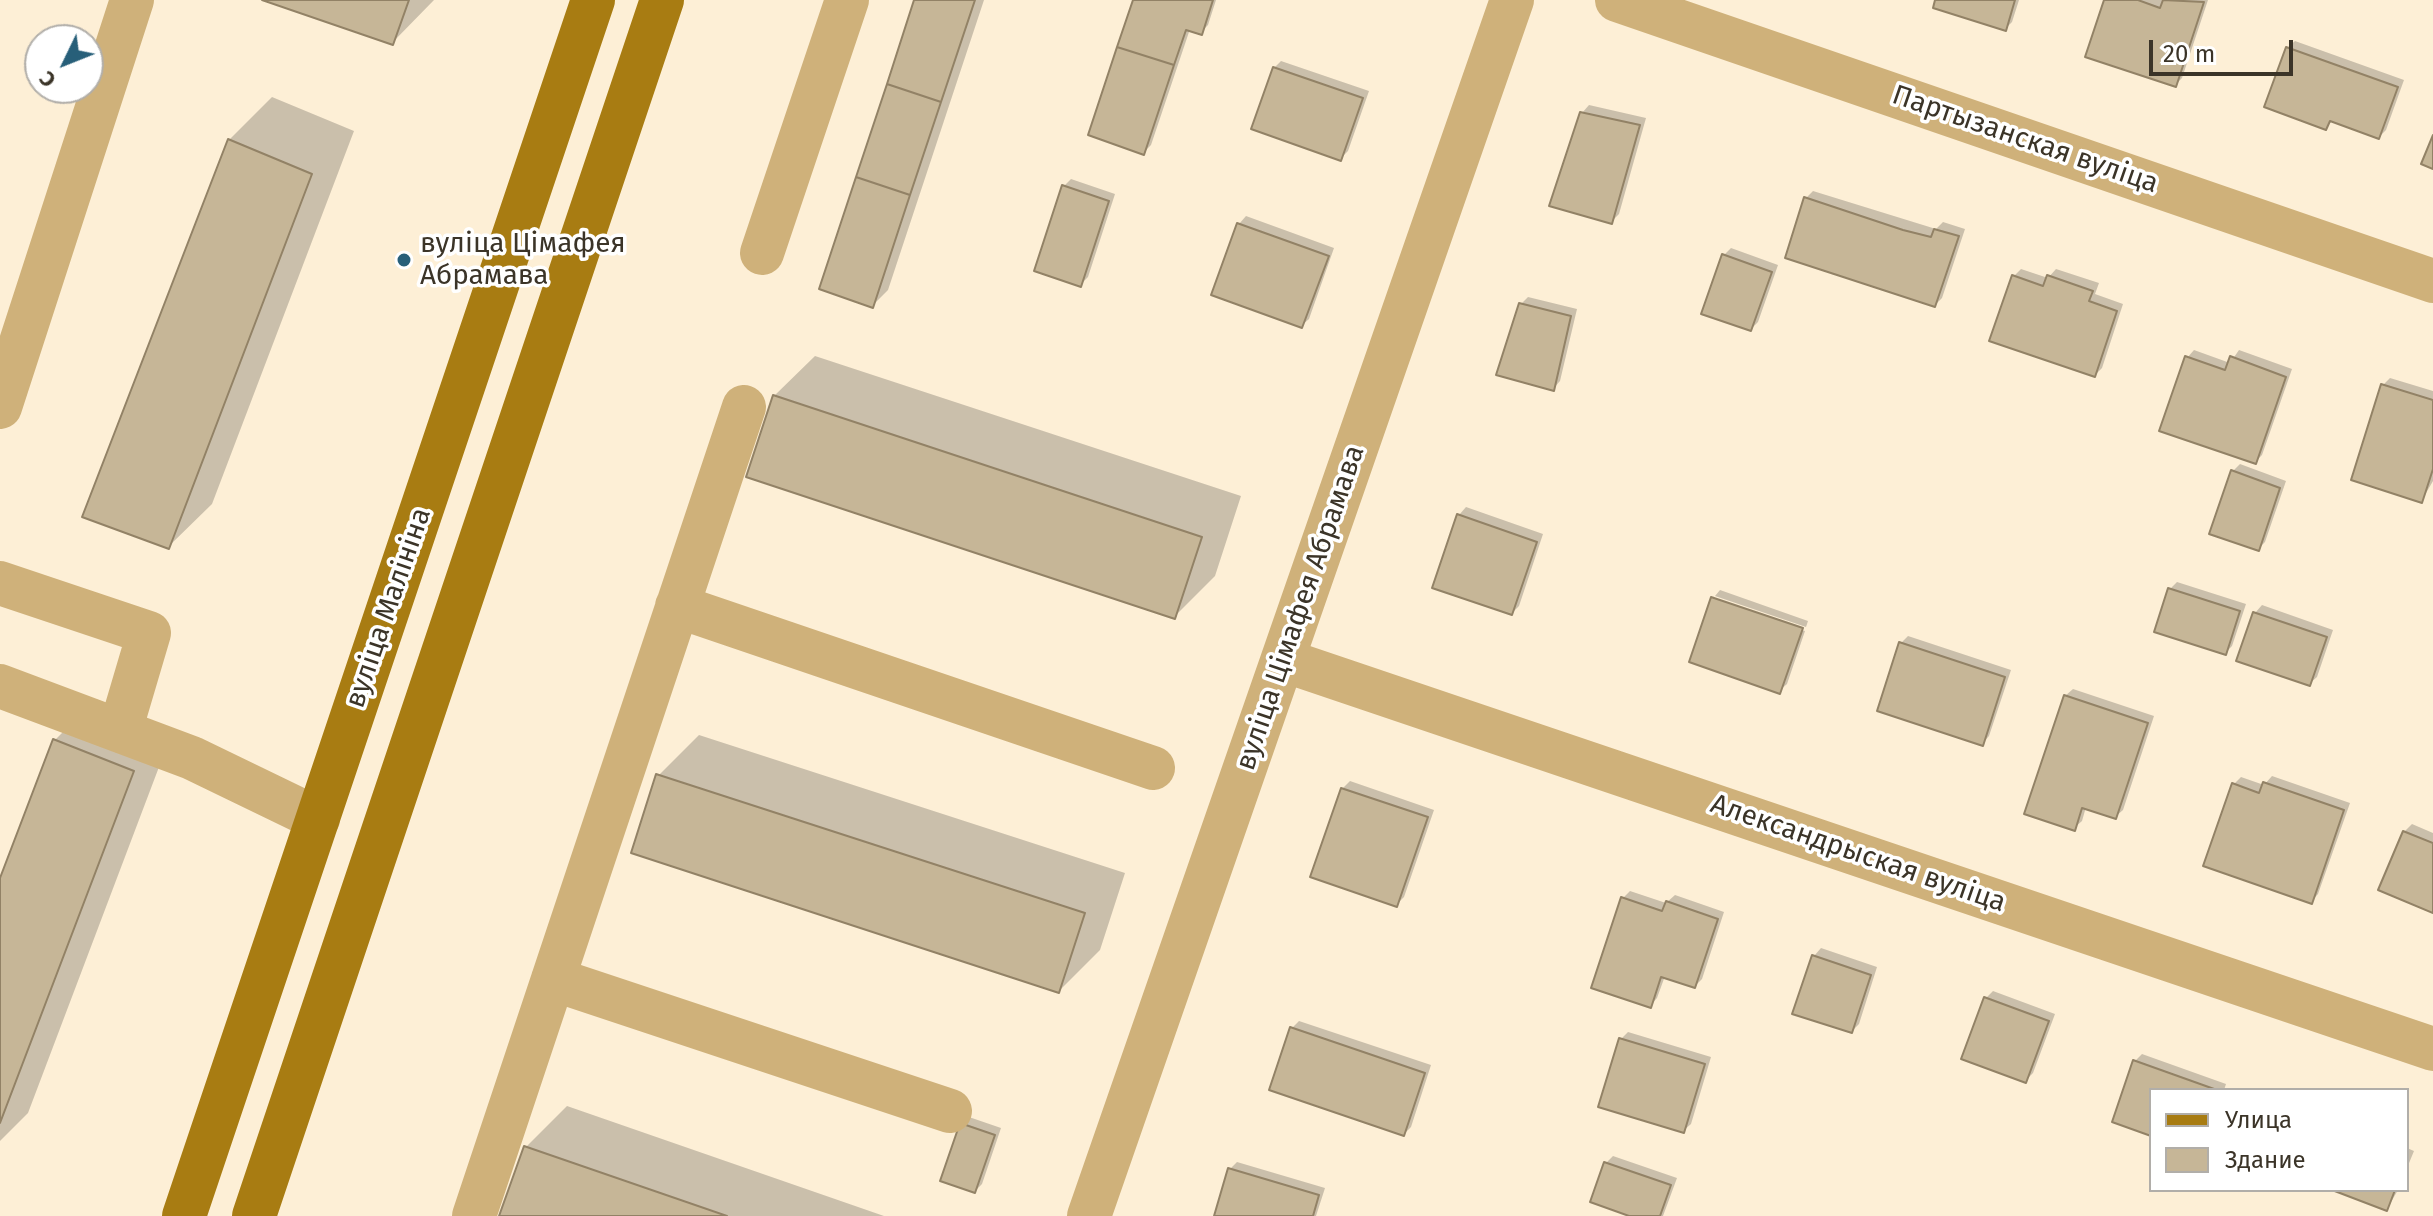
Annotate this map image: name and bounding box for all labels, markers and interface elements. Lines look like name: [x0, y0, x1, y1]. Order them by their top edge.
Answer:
north arrow: [24, 24, 104, 104]
scale bar: [2153, 24, 2297, 74]
text: 20 m: [2163, 40, 2215, 68]
text: С: [33, 66, 62, 93]
street label: Партызанская вуліца: [1888, 79, 2162, 201]
place label: вуліца Цімафея Абрамава: [420, 227, 626, 293]
marker: вуліца Цімафея Абрамава: [395, 251, 413, 269]
street label: вуліца Цімафея Абрамава: [1229, 441, 1373, 775]
street label: вуліца Малініна: [339, 504, 439, 712]
street label: Александрыская вуліца: [1706, 788, 2010, 920]
legend: [2149, 1088, 2409, 1192]
text: Улица: [2225, 1106, 2292, 1134]
text: Здание: [2225, 1146, 2306, 1174]

